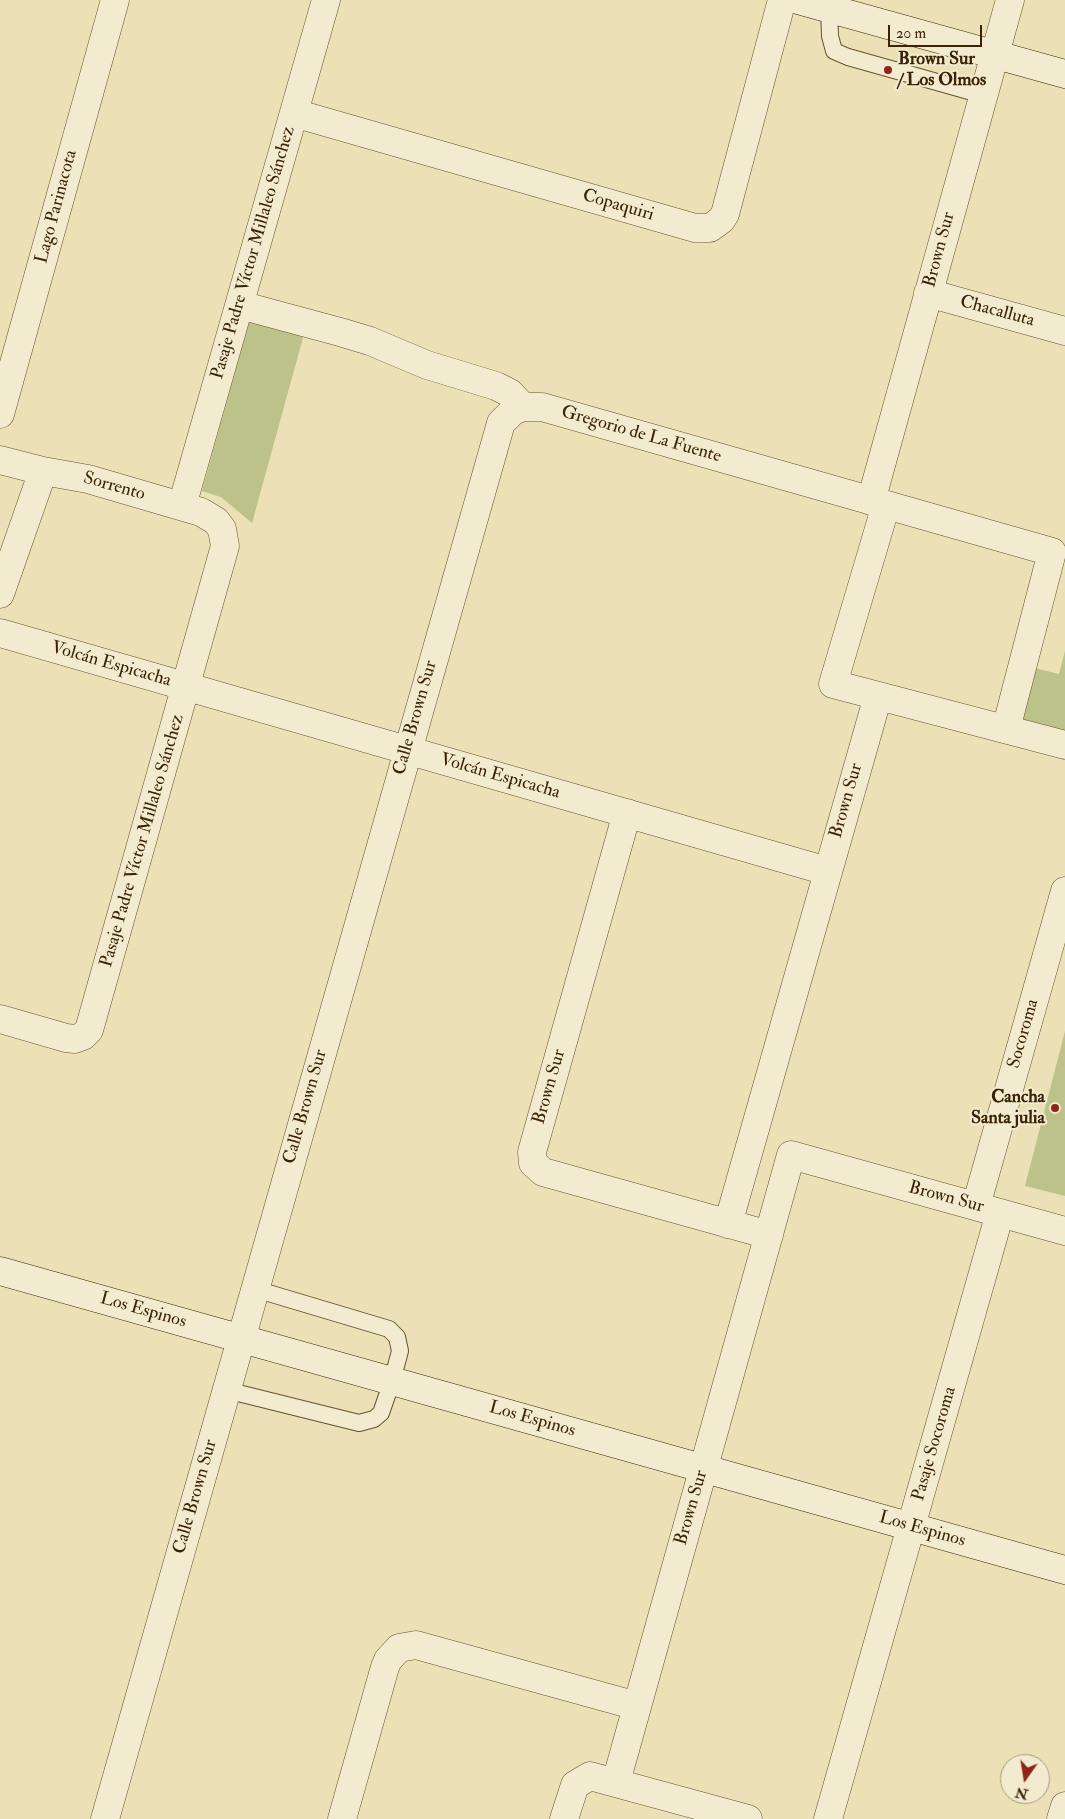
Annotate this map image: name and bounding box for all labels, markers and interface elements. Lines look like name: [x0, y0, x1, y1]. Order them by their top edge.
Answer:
scale bar: [890, 15, 984, 47]
text: 20 m: [896, 24, 926, 43]
place label: Brown Sur / Los Olmos: [898, 49, 986, 92]
marker: Brown Sur / Los Olmos: [882, 64, 894, 76]
street label: Pasaje Padre Víctor Millaleo Sánchez: [208, 124, 300, 382]
street label: Lago Parinacota: [31, 148, 83, 266]
street label: Copaquiri: [580, 186, 656, 226]
street label: Brown Sur: [920, 210, 960, 290]
street label: Chacalluta: [957, 292, 1037, 332]
street label: Gregorio de La Fuente: [559, 402, 723, 468]
street label: Sorrento: [81, 468, 147, 506]
street label: Volcán Espicacha: [49, 638, 173, 692]
street label: Calle Brown Sur: [389, 658, 443, 778]
street label: Pasaje Padre Víctor Millaleo Sánchez: [97, 712, 189, 970]
street label: Volcán Espicacha: [438, 750, 562, 804]
street label: Brown Sur: [826, 761, 868, 841]
street label: Socoroma: [1004, 997, 1044, 1071]
street label: Calle Brown Sur: [279, 1047, 333, 1167]
street label: Brown Sur: [529, 1047, 571, 1127]
place label: Cancha Santa julia: [971, 1087, 1045, 1130]
marker: Cancha Santa julia: [1049, 1102, 1061, 1114]
street label: Brown Sur: [906, 1178, 986, 1218]
street label: Los Espinos: [97, 1288, 189, 1334]
street label: Pasaje Socoroma: [908, 1384, 962, 1504]
street label: Los Espinos: [486, 1397, 578, 1443]
street label: Calle Brown Sur: [169, 1437, 223, 1557]
street label: Brown Sur: [671, 1468, 713, 1548]
street label: Los Espinos: [876, 1507, 968, 1553]
north arrow: [1000, 1754, 1050, 1804]
text: N: [1014, 1783, 1030, 1803]

